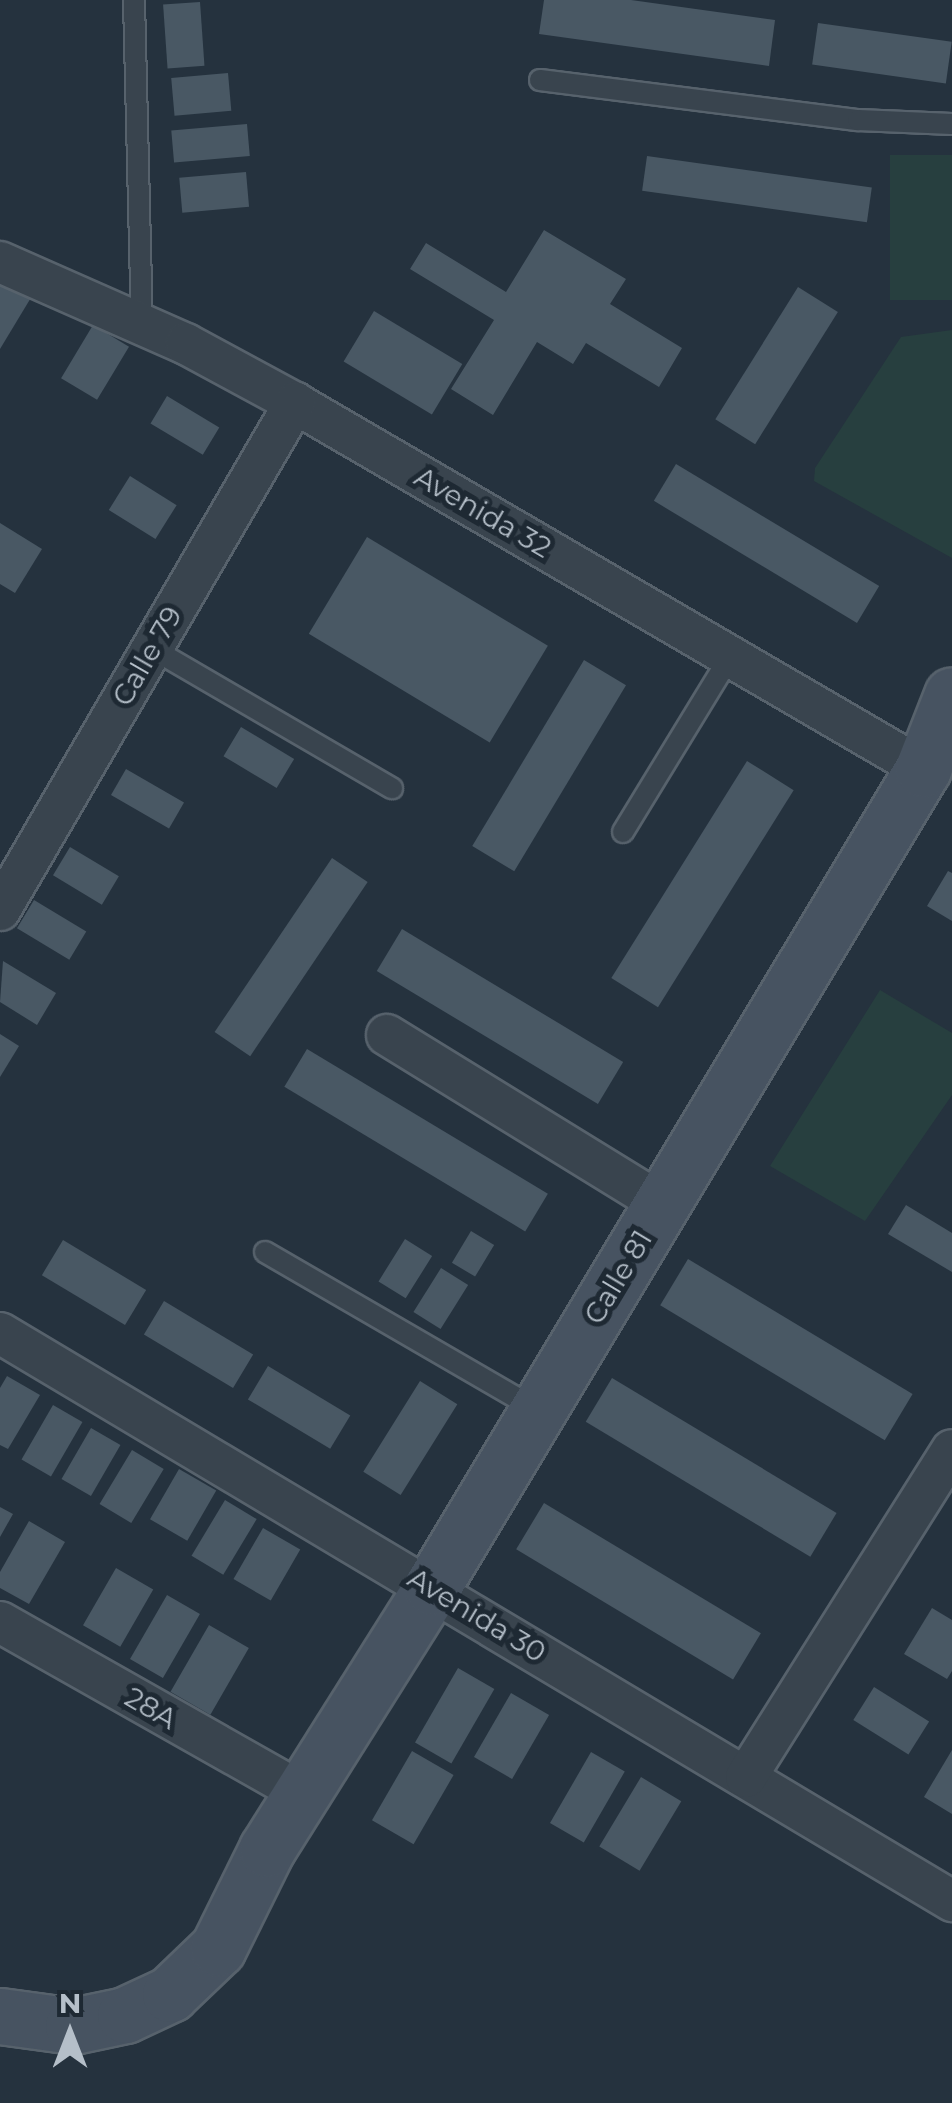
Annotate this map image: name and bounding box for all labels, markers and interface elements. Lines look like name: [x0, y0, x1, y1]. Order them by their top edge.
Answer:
street label: Avenida 32: [409, 459, 557, 565]
street label: Calle 79: [105, 600, 189, 712]
street label: Calle 81: [577, 1224, 659, 1330]
street label: Avenida 30: [402, 1561, 552, 1669]
street label: 28A: [119, 1680, 183, 1736]
north arrow: [20, 1983, 120, 2083]
text: N: [59, 1986, 81, 2020]

